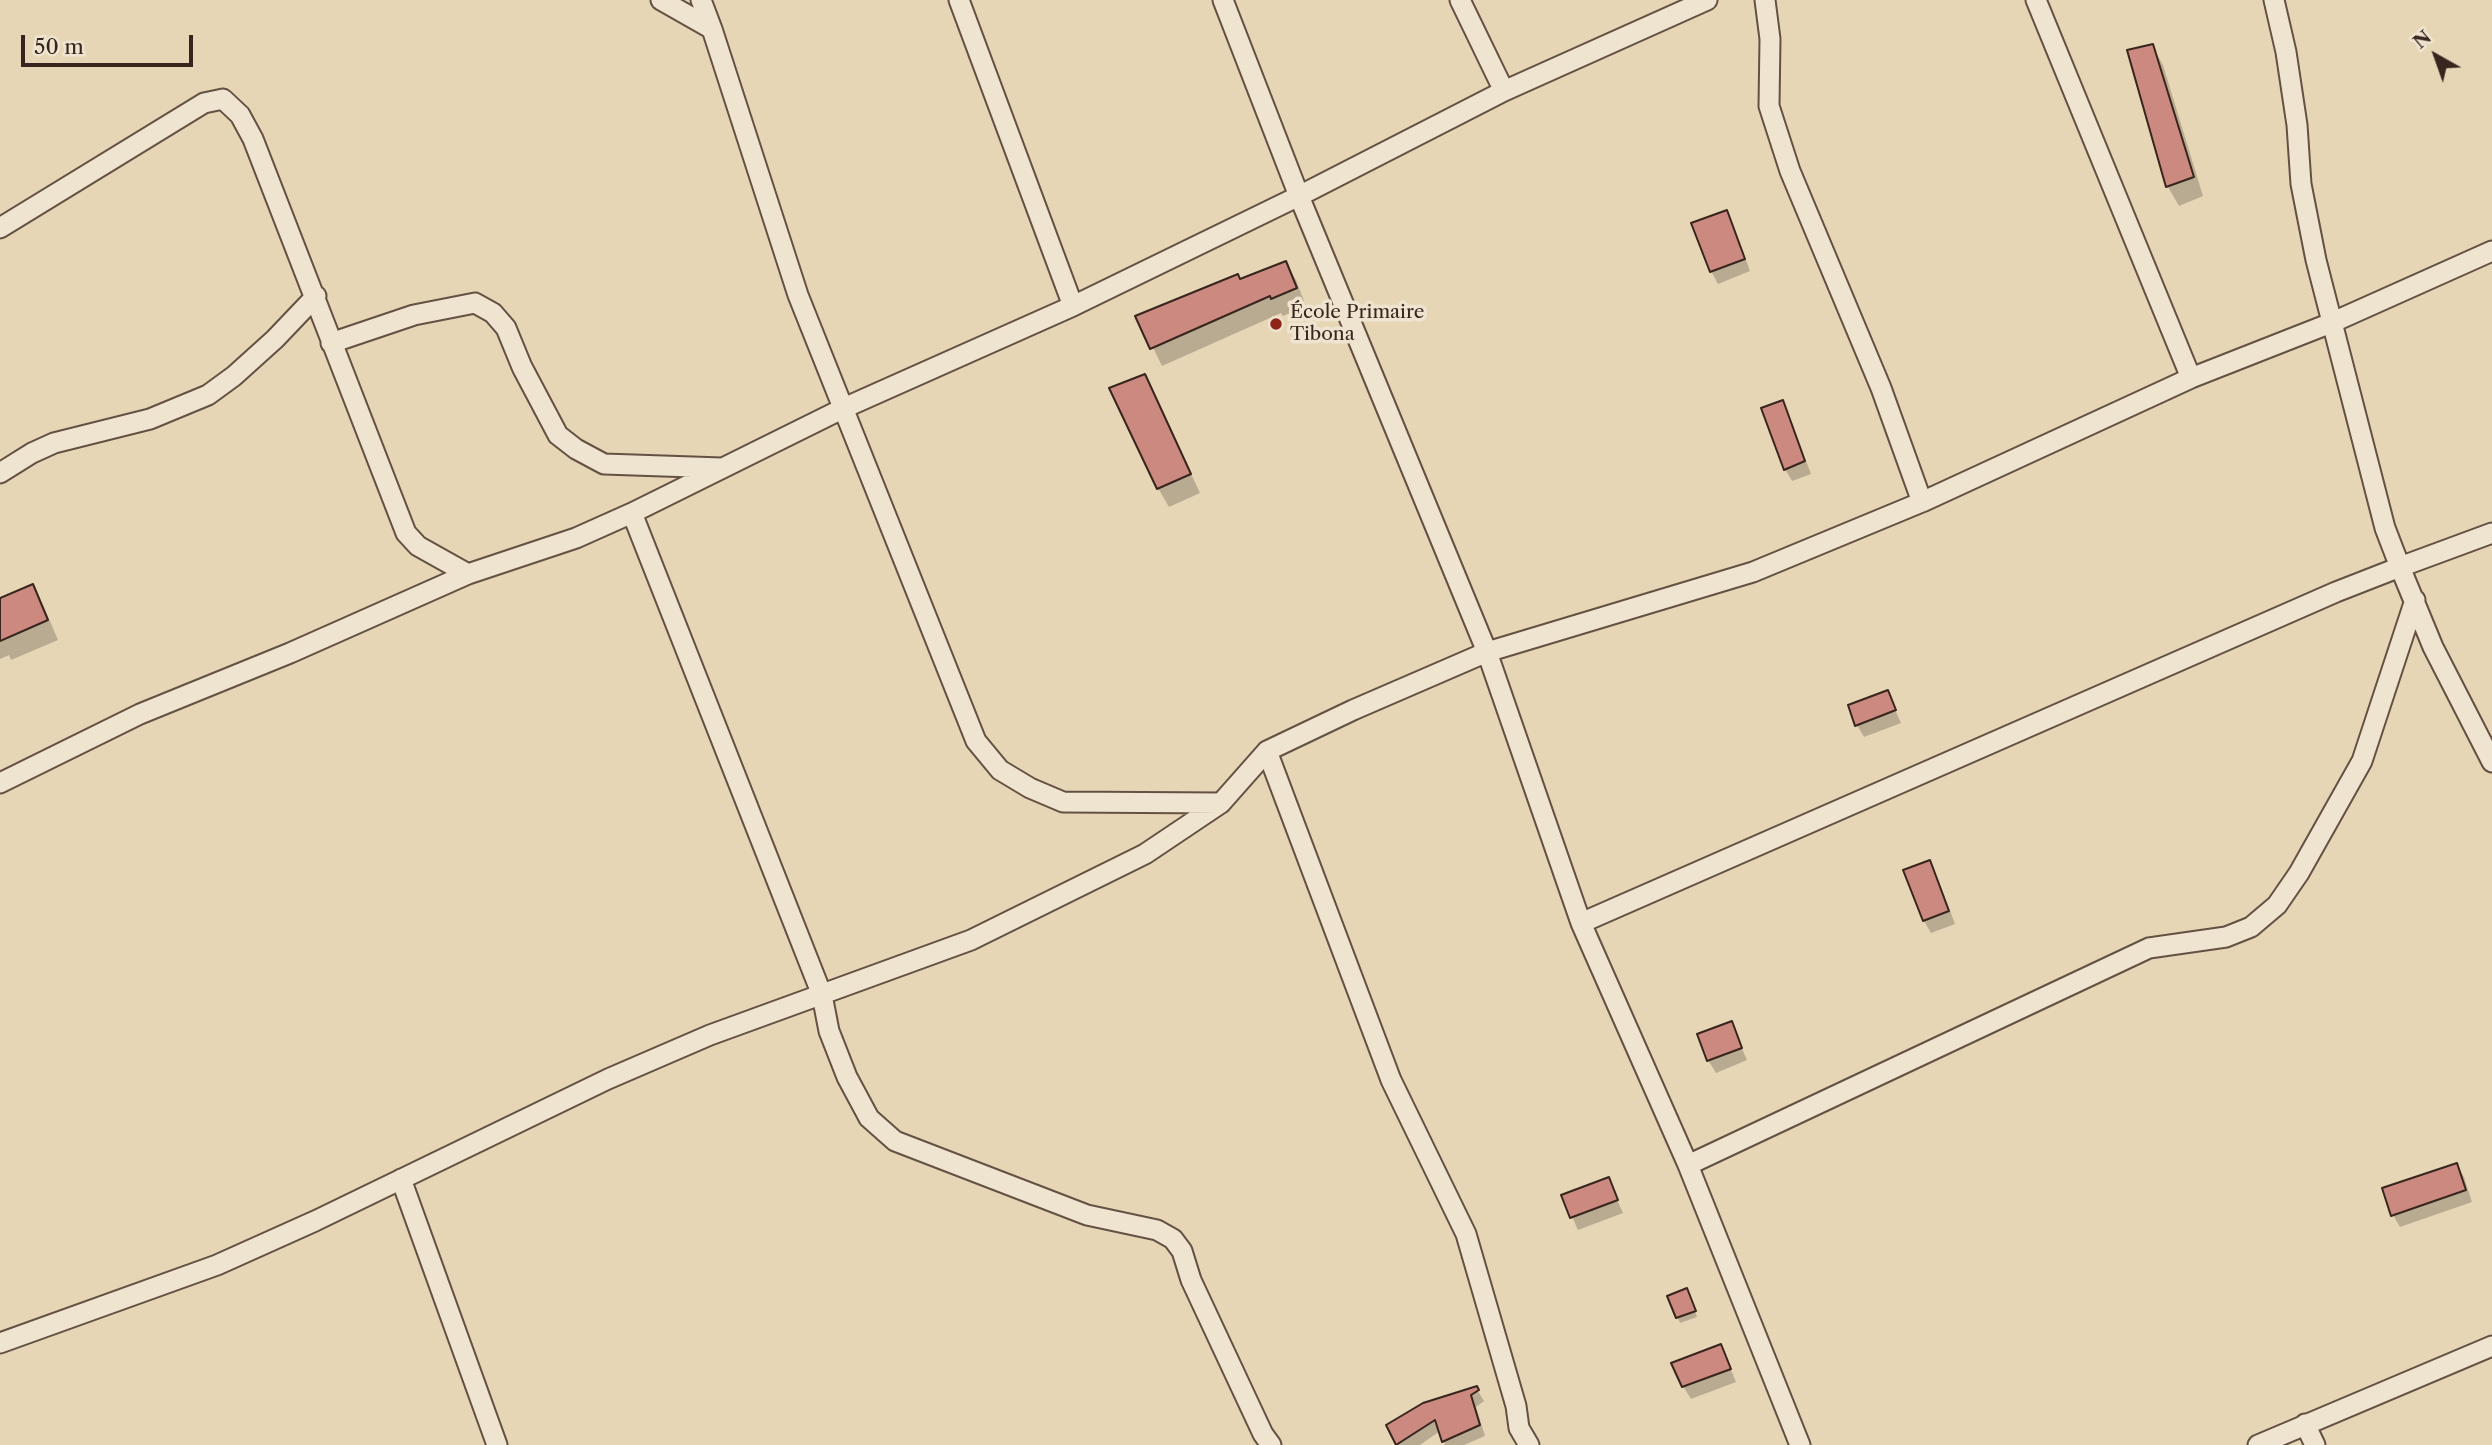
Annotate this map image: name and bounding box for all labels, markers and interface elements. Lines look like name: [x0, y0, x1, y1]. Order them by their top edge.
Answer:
scale bar: [24, 21, 196, 65]
north arrow: [2401, 21, 2471, 91]
text: N: [2408, 25, 2436, 54]
text: 50 m: [34, 34, 84, 59]
place label: École Primaire Tibona: [1290, 302, 1424, 346]
marker: École Primaire Tibona: [1268, 316, 1284, 332]

